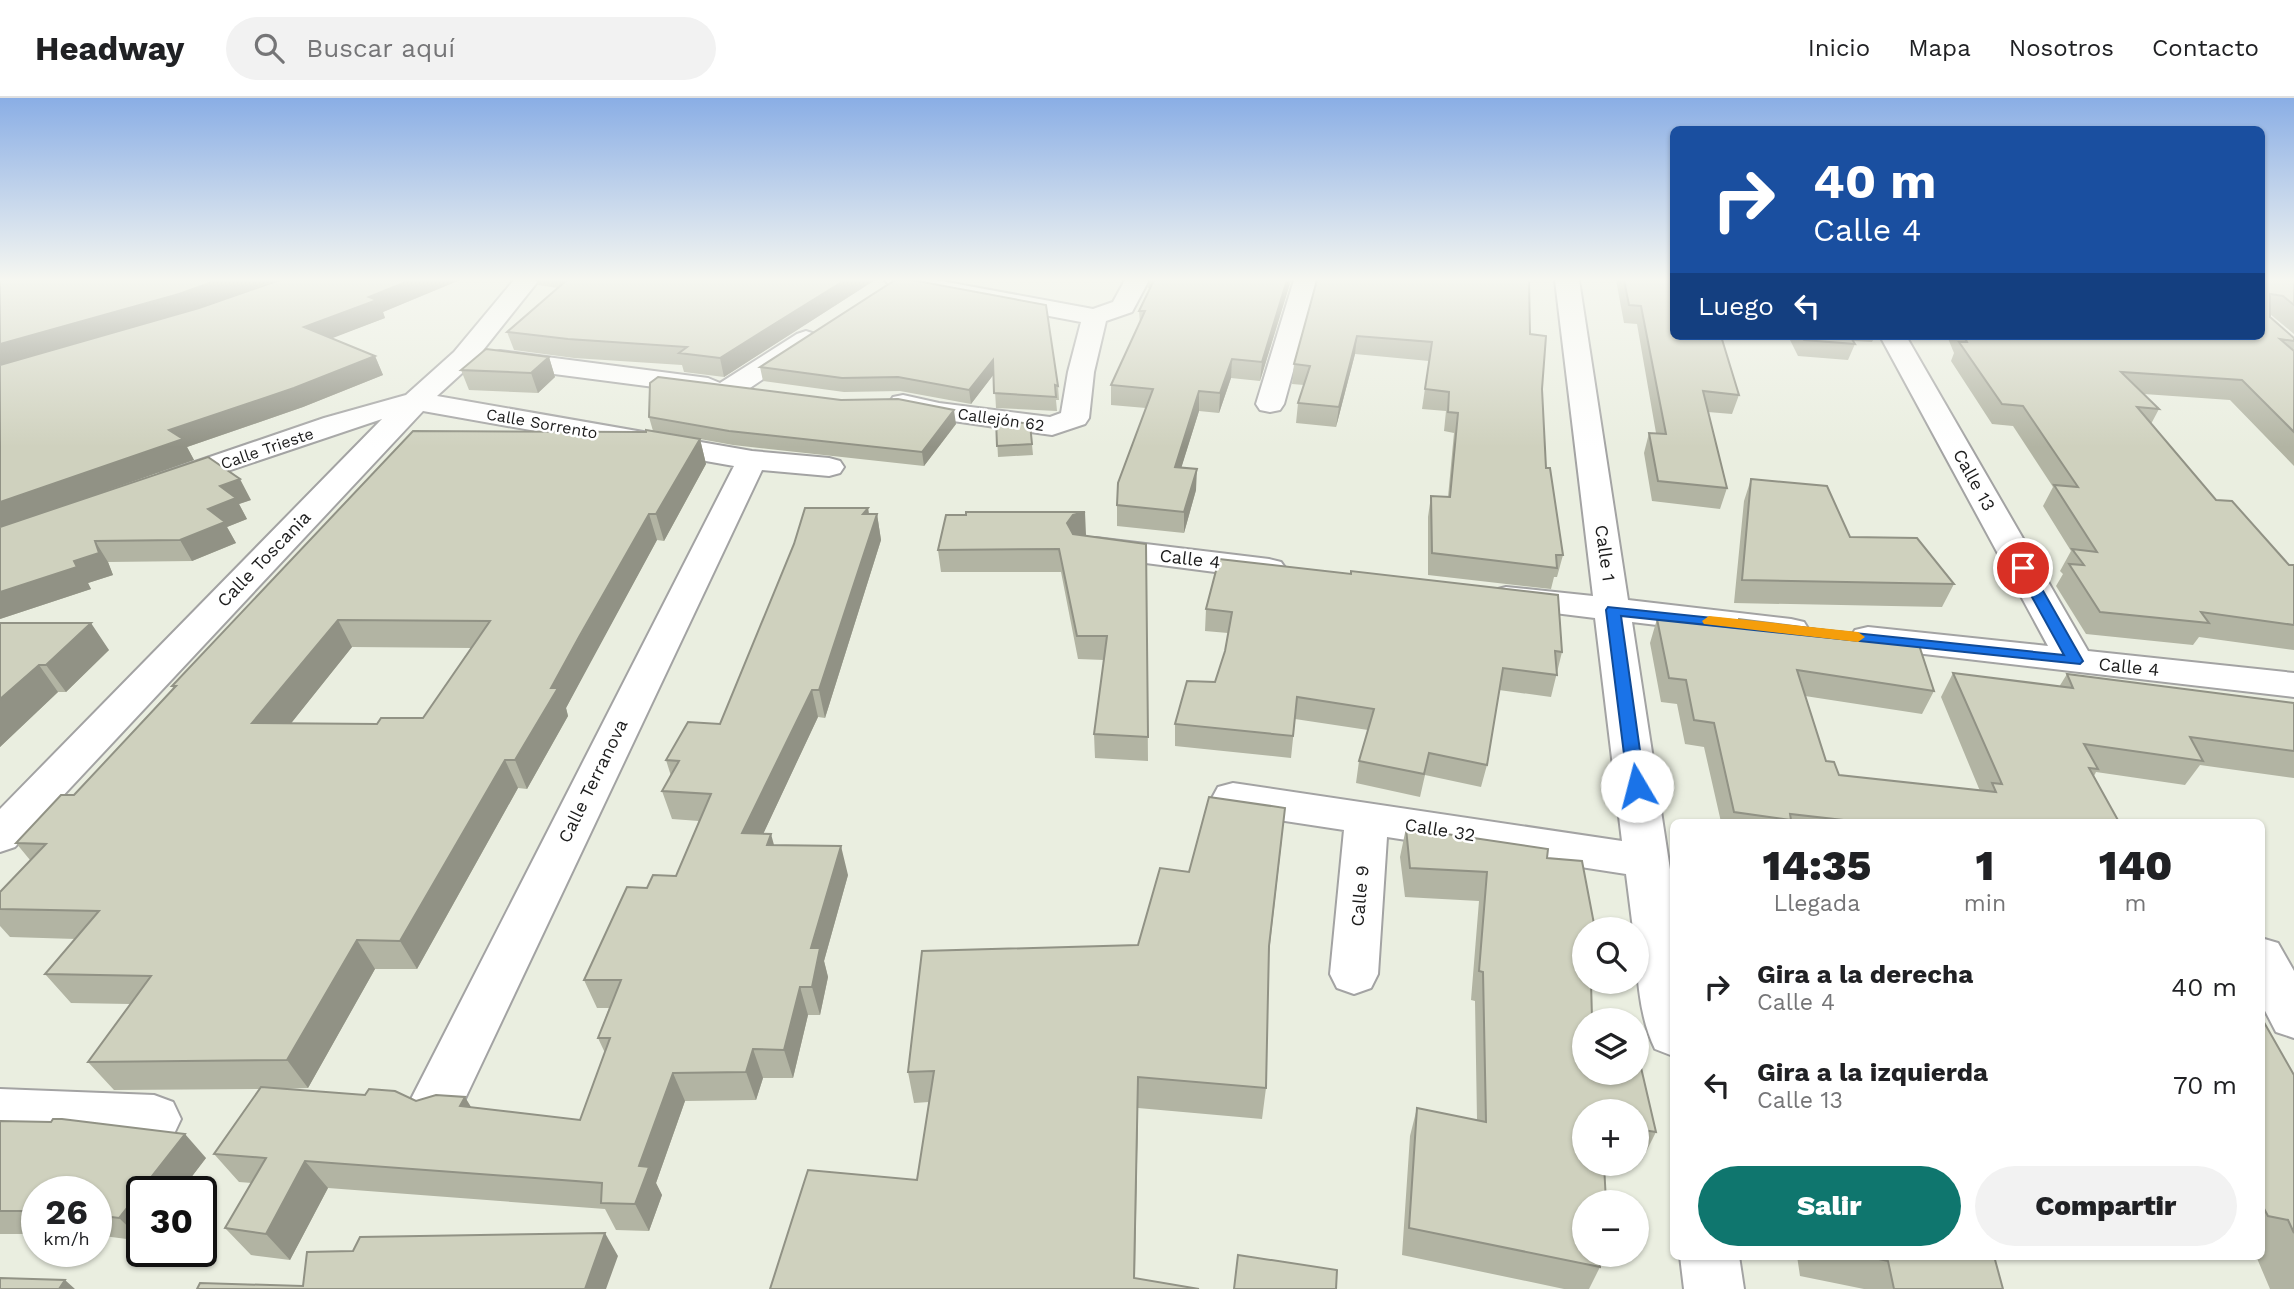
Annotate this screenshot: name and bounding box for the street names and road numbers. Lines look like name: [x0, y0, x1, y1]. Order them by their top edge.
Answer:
street label: Calle Sorrento: [485, 404, 599, 443]
street label: Callejón 62: [956, 404, 1045, 435]
street label: Calle Trieste: [218, 424, 316, 473]
street label: Calle 13: [1949, 445, 2000, 514]
street label: Calle Toscania: [213, 506, 315, 611]
street label: Calle 1: [1591, 523, 1620, 582]
street label: Calle 4: [1158, 544, 1222, 573]
street label: Calle 4: [2098, 653, 2161, 680]
street label: Calle Terranova: [554, 716, 632, 846]
street label: Calle 32: [1403, 814, 1477, 845]
street label: Calle 9: [1346, 865, 1373, 927]

